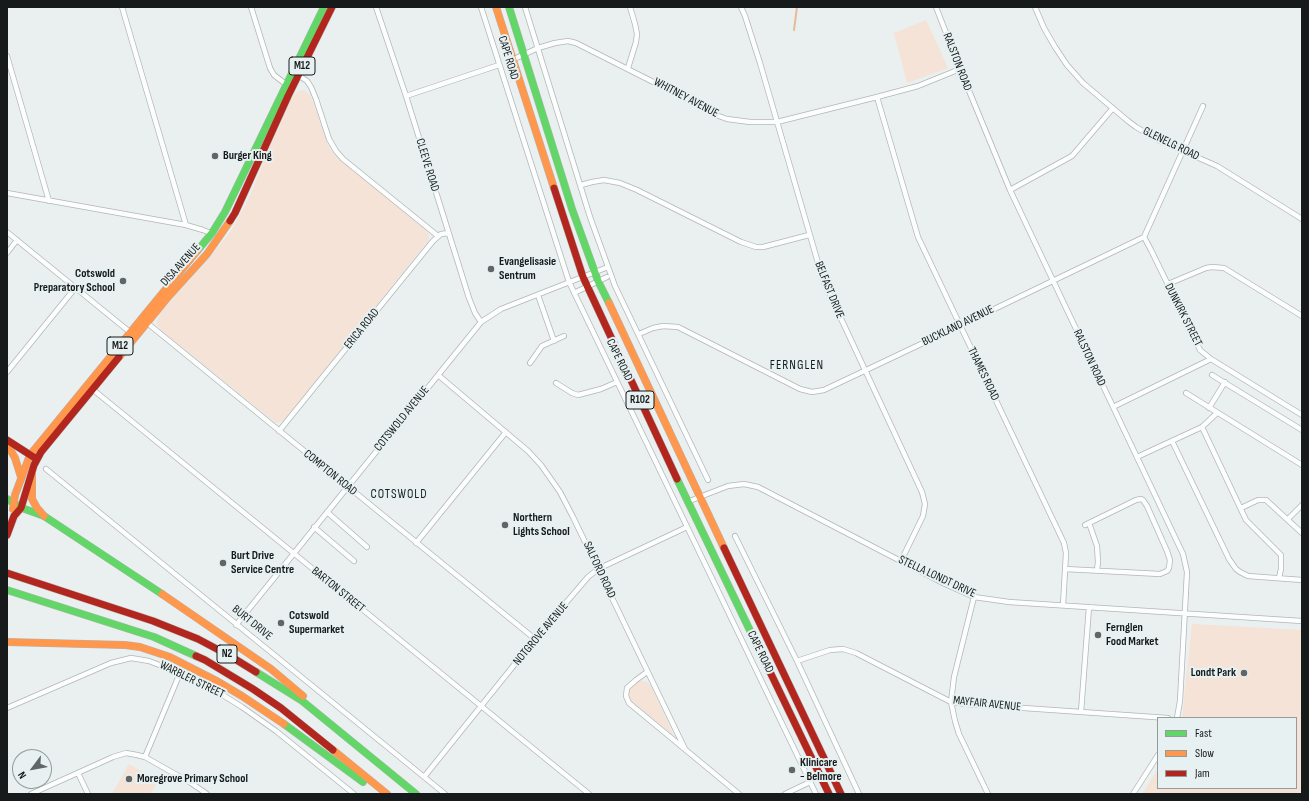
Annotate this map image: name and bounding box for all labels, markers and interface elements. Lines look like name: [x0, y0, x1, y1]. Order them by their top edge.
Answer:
street label: RALSTON ROAD: [939, 31, 975, 93]
street label: CAPE ROAD: [495, 34, 521, 82]
road number: M12: [289, 57, 315, 75]
street label: WHITNEY AVENUE: [651, 75, 721, 121]
street label: GLENELG ROAD: [1140, 124, 1202, 164]
street label: CLEEVE ROAD: [412, 137, 442, 193]
place label: Burger King: [223, 149, 272, 163]
marker: Burger King: [210, 151, 220, 161]
street label: DISA AVENUE: [158, 241, 204, 289]
place label: Evangelisasie Sentrum: [499, 255, 556, 283]
street label: BELFAST DRIVE: [811, 259, 847, 321]
marker: Evangelisasie Sentrum: [486, 264, 496, 274]
place label: Cotswold Preparatory School: [34, 267, 115, 295]
marker: Cotswold Preparatory School: [118, 276, 128, 286]
street label: DUNKIRK STREET: [1161, 281, 1205, 349]
street label: BUCKLAND AVENUE: [920, 302, 996, 350]
street label: ERICA ROAD: [341, 306, 383, 352]
street label: RALSTON ROAD: [1070, 327, 1108, 389]
road number: M12: [107, 337, 133, 355]
street label: CAPE ROAD: [603, 337, 635, 383]
street label: THAMES ROAD: [964, 345, 1002, 403]
district label: FERNGLEN: [770, 358, 824, 374]
street label: COTSWOLD AVENUE: [371, 384, 433, 454]
road number: R102: [626, 391, 654, 409]
street label: COMPTON ROAD: [300, 447, 360, 499]
district label: COTSWOLD: [370, 487, 428, 503]
place label: Northern Lights School: [513, 511, 570, 539]
marker: Northern Lights School: [500, 520, 510, 530]
street label: SALFORD ROAD: [580, 539, 618, 601]
place label: Burt Drive Service Centre: [231, 549, 294, 577]
street label: STELLA LONDT DRIVE: [896, 553, 978, 601]
marker: Burt Drive Service Centre: [218, 558, 228, 568]
street label: BARTON STREET: [308, 564, 368, 616]
street label: NOTGROVE AVENUE: [510, 599, 572, 669]
street label: BURT DRIVE: [229, 602, 275, 644]
place label: Cotswold Supermarket: [289, 609, 344, 637]
marker: Cotswold Supermarket: [276, 618, 286, 628]
place label: Fernglen Food Market: [1106, 621, 1158, 649]
street label: CAPE ROAD: [744, 629, 776, 675]
marker: Fernglen Food Market: [1093, 630, 1103, 640]
road number: N2: [217, 645, 237, 663]
street label: WARBLER STREET: [157, 658, 227, 702]
place label: Londt Park: [1191, 666, 1236, 680]
marker: Londt Park: [1239, 668, 1249, 678]
street label: MAYFAIR AVENUE: [952, 693, 1022, 715]
legend: [1157, 717, 1297, 789]
text: Fast: [1195, 726, 1212, 741]
text: Slow: [1195, 746, 1214, 761]
north arrow: [12, 749, 52, 789]
place label: Klinicare - Belmore: [800, 756, 842, 784]
marker: Klinicare - Belmore: [787, 765, 797, 775]
text: Jam: [1195, 766, 1210, 781]
text: N: [15, 769, 29, 781]
place label: Moregrove Primary School: [137, 772, 248, 786]
marker: Moregrove Primary School: [124, 774, 134, 784]

